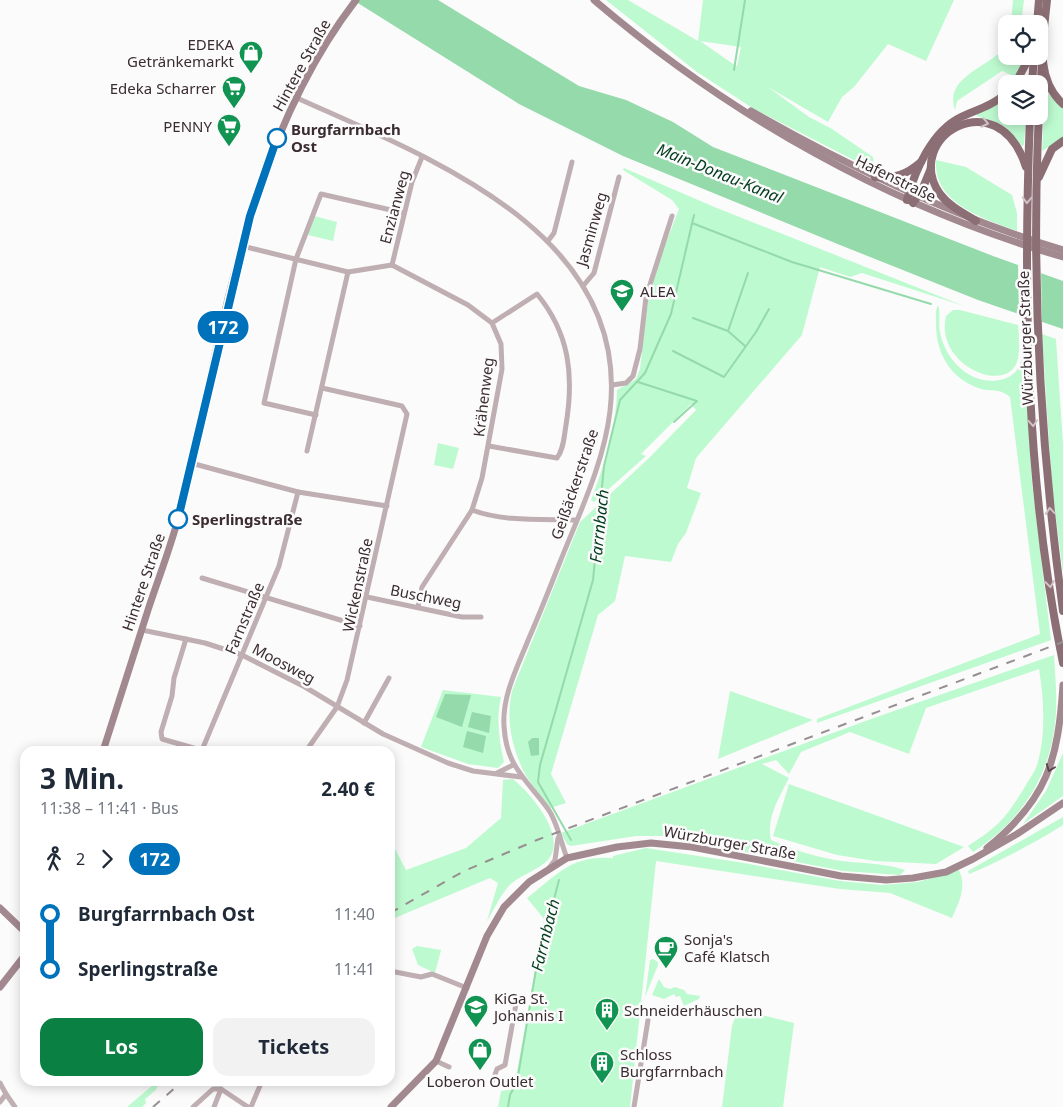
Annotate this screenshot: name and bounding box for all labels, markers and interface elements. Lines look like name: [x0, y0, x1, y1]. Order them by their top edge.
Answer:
street label: Hintere Straße: [267, 15, 335, 115]
map controls: [998, 15, 1048, 125]
button: locate: [998, 15, 1048, 65]
place label: EDEKA Getränkemarkt: [127, 34, 235, 71]
shop icon: EDEKA Getränkemarkt: [238, 40, 264, 74]
supermarket icon: Edeka Scharrer: [221, 75, 247, 109]
button: layers: [998, 75, 1048, 125]
place label: Edeka Scharrer: [110, 78, 216, 98]
supermarket icon: PENNY: [216, 113, 242, 147]
place label: PENNY: [163, 116, 212, 136]
one-way arrow: [980, 117, 989, 128]
place label: Burgfarrnbach Ost: [291, 119, 401, 156]
marker: Burgfarrnbach Ost: [267, 128, 287, 148]
water label: Main-Donau-Kanal: [654, 138, 787, 209]
street label: Hafenstraße: [852, 150, 940, 206]
street label: Enzianweg: [375, 168, 413, 246]
street label: Jasminweg: [570, 190, 611, 270]
one-way arrow: [1021, 196, 1032, 204]
street label: Würzburger Straße: [1013, 270, 1037, 406]
school or university icon: ALEA: [609, 278, 635, 312]
place label: ALEA: [640, 281, 676, 301]
line badge: 172: [194, 311, 252, 343]
text: 172: [208, 315, 238, 339]
street label: Krähenweg: [468, 356, 498, 438]
one-way arrow: [1027, 419, 1038, 427]
street label: Geißäckerstraße: [546, 426, 602, 542]
water label: Farrnbach: [584, 488, 614, 564]
one-way arrow: [1045, 507, 1056, 515]
marker: Sperlingstraße: [168, 509, 188, 529]
place label: Sperlingstraße: [192, 509, 303, 529]
street label: Hintere Straße: [117, 530, 169, 634]
street label: Wickenstraße: [337, 536, 377, 634]
street label: Farnstraße: [220, 579, 268, 657]
street label: Buschweg: [389, 579, 463, 613]
one-way arrow: [1044, 581, 1055, 589]
street label: Moosweg: [249, 638, 319, 688]
text: 3 Min.: [40, 759, 124, 797]
one-way arrow: [1046, 763, 1056, 771]
text: 2.40 €: [321, 776, 375, 802]
text: 11:38 – 11:41 · Bus: [40, 797, 179, 819]
street label: Würzburger Straße: [662, 820, 798, 864]
icon: walk: [40, 845, 68, 873]
icon: forward: [93, 845, 121, 873]
text: 172: [139, 847, 170, 871]
text: 2: [76, 848, 85, 870]
water label: Farrnbach: [525, 897, 565, 973]
text: Burgfarrnbach Ost: [78, 901, 255, 927]
text: 11:40: [334, 903, 375, 925]
place label: Sonja's Café Klatsch: [684, 929, 770, 966]
cafe icon: Sonja's Café Klatsch: [653, 935, 679, 969]
text: Sperlingstraße: [78, 956, 218, 982]
text: 11:41: [334, 958, 375, 980]
place label: KiGa St. Johannis I: [492, 988, 563, 1025]
school or university icon: KiGa St. Johannis I: [463, 994, 489, 1028]
building icon: Schneiderhäuschen: [594, 997, 620, 1031]
place label: Schneiderhäuschen: [624, 1000, 763, 1020]
button: Los: [40, 1018, 203, 1076]
button: Tickets: [213, 1018, 375, 1076]
shop icon: Loberon Outlet: [467, 1037, 493, 1071]
place label: Schloss Burgfarrnbach: [620, 1044, 724, 1081]
building icon: Schloss Burgfarrnbach: [589, 1050, 615, 1084]
place label: Loberon Outlet: [427, 1071, 534, 1091]

